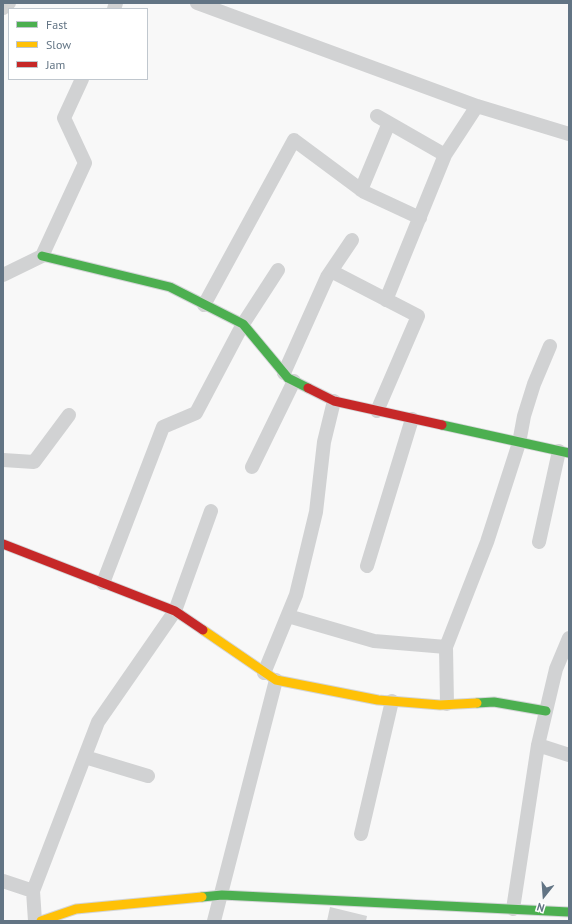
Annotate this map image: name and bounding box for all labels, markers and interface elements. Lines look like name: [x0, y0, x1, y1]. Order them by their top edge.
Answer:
legend: [8, 8, 148, 80]
text: Fast: [46, 17, 67, 32]
text: Slow: [46, 37, 71, 52]
text: Jam: [46, 57, 65, 72]
north arrow: [524, 876, 564, 916]
text: N: [535, 900, 546, 915]

